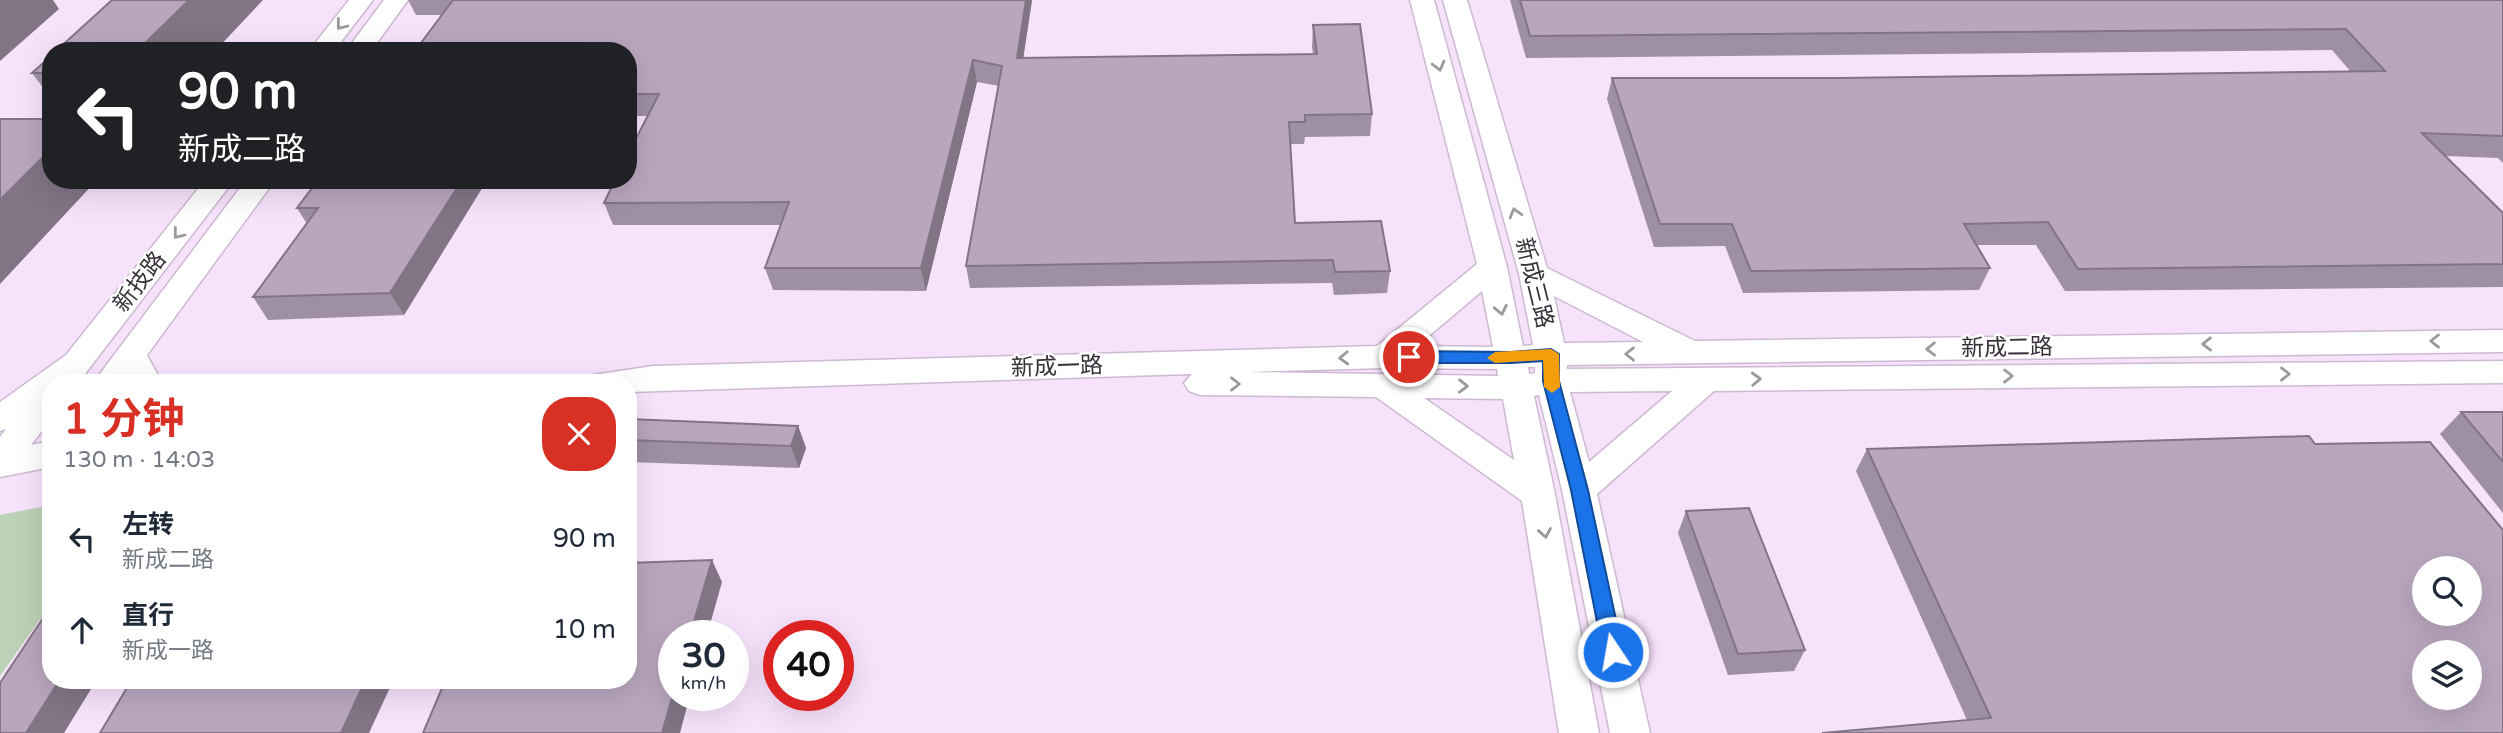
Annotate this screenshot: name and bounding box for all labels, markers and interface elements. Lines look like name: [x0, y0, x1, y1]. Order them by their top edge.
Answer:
one-way arrow: [336, 18, 349, 30]
one-way arrow: [1431, 60, 1445, 72]
text: 90 m: [178, 63, 297, 122]
icon: left: [63, 70, 154, 161]
text: 新成二路: [178, 131, 306, 169]
one-way arrow: [1509, 207, 1524, 219]
one-way arrow: [173, 226, 186, 239]
street label: 新成三路: [1509, 235, 1559, 331]
street label: 新技路: [108, 246, 172, 318]
one-way arrow: [1492, 304, 1507, 316]
pin: [1379, 327, 1439, 387]
street label: 新成二路: [1961, 333, 2053, 363]
one-way arrow: [2429, 333, 2440, 349]
one-way arrow: [2202, 336, 2212, 352]
icon: arrive: [1390, 338, 1428, 376]
one-way arrow: [1925, 341, 1936, 357]
one-way arrow: [1624, 346, 1635, 362]
street label: 新成一路: [1011, 351, 1103, 383]
one-way arrow: [1339, 351, 1350, 366]
one-way arrow: [2280, 366, 2290, 382]
one-way arrow: [2003, 368, 2014, 384]
one-way arrow: [1751, 371, 1762, 386]
one-way arrow: [1230, 376, 1241, 391]
one-way arrow: [1457, 379, 1468, 394]
text: 1 分钟: [63, 394, 184, 445]
button: close: [542, 397, 616, 471]
text: 130 m · 14:03: [63, 446, 215, 474]
text: 左转: [122, 509, 174, 540]
icon: left: [63, 520, 101, 558]
text: 90 m: [553, 523, 616, 554]
one-way arrow: [1537, 528, 1552, 539]
text: 新成二路: [122, 546, 214, 574]
map controls: [2412, 556, 2482, 710]
button: search: [2412, 556, 2482, 626]
text: 直行: [122, 600, 174, 631]
icon: ahead: [63, 611, 101, 649]
text: 10 m: [553, 614, 616, 645]
position arrow: [1576, 615, 1650, 689]
speed limit sign: 40: [763, 620, 854, 711]
text: 30: [682, 635, 725, 677]
text: 新成一路: [122, 637, 214, 665]
button: layers: [2412, 640, 2482, 710]
text: km/h: [681, 672, 726, 694]

